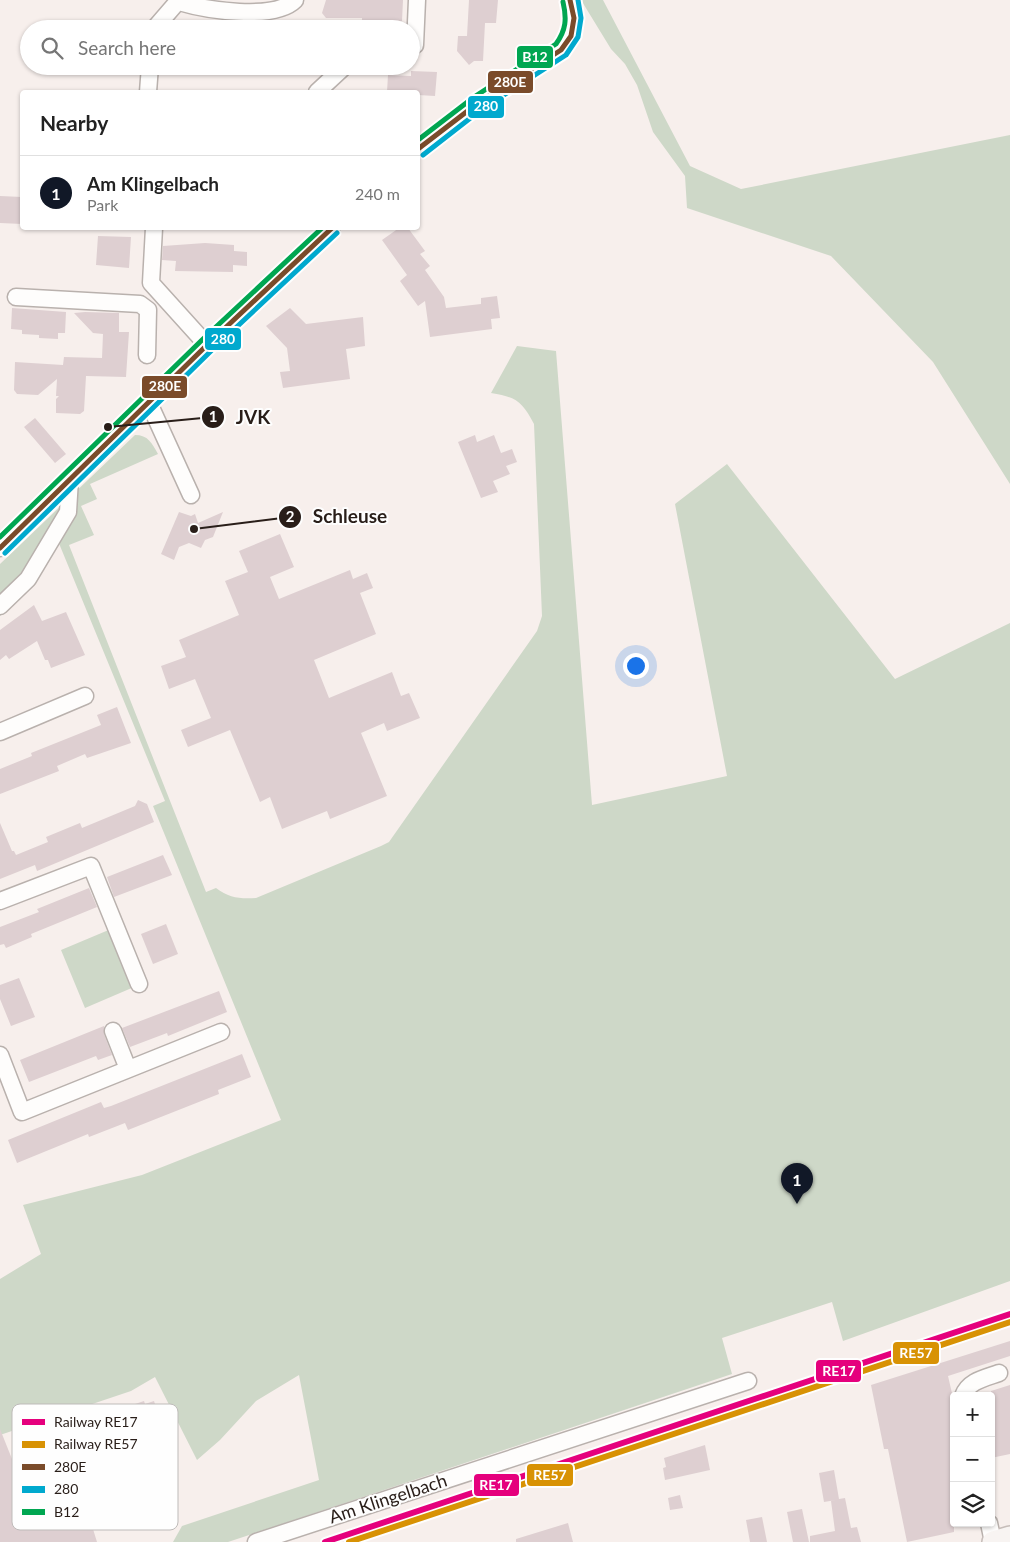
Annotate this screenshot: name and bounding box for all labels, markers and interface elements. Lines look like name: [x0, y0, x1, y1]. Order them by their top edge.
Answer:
search box: [20, 20, 420, 75]
icon: search: [38, 34, 66, 62]
text: Search here: [78, 36, 176, 59]
line badge: B12: [516, 45, 554, 69]
text: B12: [522, 48, 548, 65]
line badge: 280E: [487, 70, 534, 94]
text: 280E: [494, 73, 526, 90]
line badge: 280: [467, 95, 505, 119]
text: 280: [474, 97, 498, 114]
text: Nearby: [40, 110, 108, 135]
text: Am Klingelbach: [87, 172, 219, 195]
text: 1: [51, 184, 61, 203]
text: 240 m: [355, 184, 400, 203]
text: Park: [87, 195, 118, 214]
line badge: 280: [204, 327, 242, 351]
text: 280: [211, 330, 235, 347]
line badge: 280E: [141, 375, 188, 399]
text: 280E: [149, 377, 181, 394]
callout: JVK: [201, 400, 280, 434]
text: JVK: [236, 405, 271, 428]
text: 1: [209, 407, 217, 425]
callout: Schleuse: [278, 500, 397, 534]
text: Schleuse: [313, 504, 387, 527]
text: 2: [286, 507, 295, 525]
your location: [623, 653, 649, 679]
pin: 1: [781, 1163, 813, 1204]
line badge: RE57: [892, 1341, 940, 1365]
text: RE57: [899, 1344, 933, 1361]
line badge: RE17: [815, 1359, 862, 1383]
text: RE17: [822, 1362, 856, 1379]
map controls: [950, 1392, 995, 1527]
button: +: [950, 1392, 995, 1437]
legend: [12, 1404, 178, 1530]
text: Railway RE17: [54, 1413, 138, 1430]
text: Railway RE57: [54, 1435, 138, 1452]
button: −: [950, 1437, 995, 1482]
text: 280E: [54, 1458, 86, 1475]
line badge: RE57: [526, 1463, 574, 1487]
text: RE57: [533, 1466, 567, 1483]
street label: Am Klingelbach: [326, 1469, 449, 1527]
line badge: RE17: [473, 1473, 520, 1497]
text: RE17: [479, 1476, 513, 1493]
text: 280: [54, 1480, 78, 1497]
button: layers: [950, 1482, 995, 1527]
text: B12: [54, 1503, 79, 1520]

